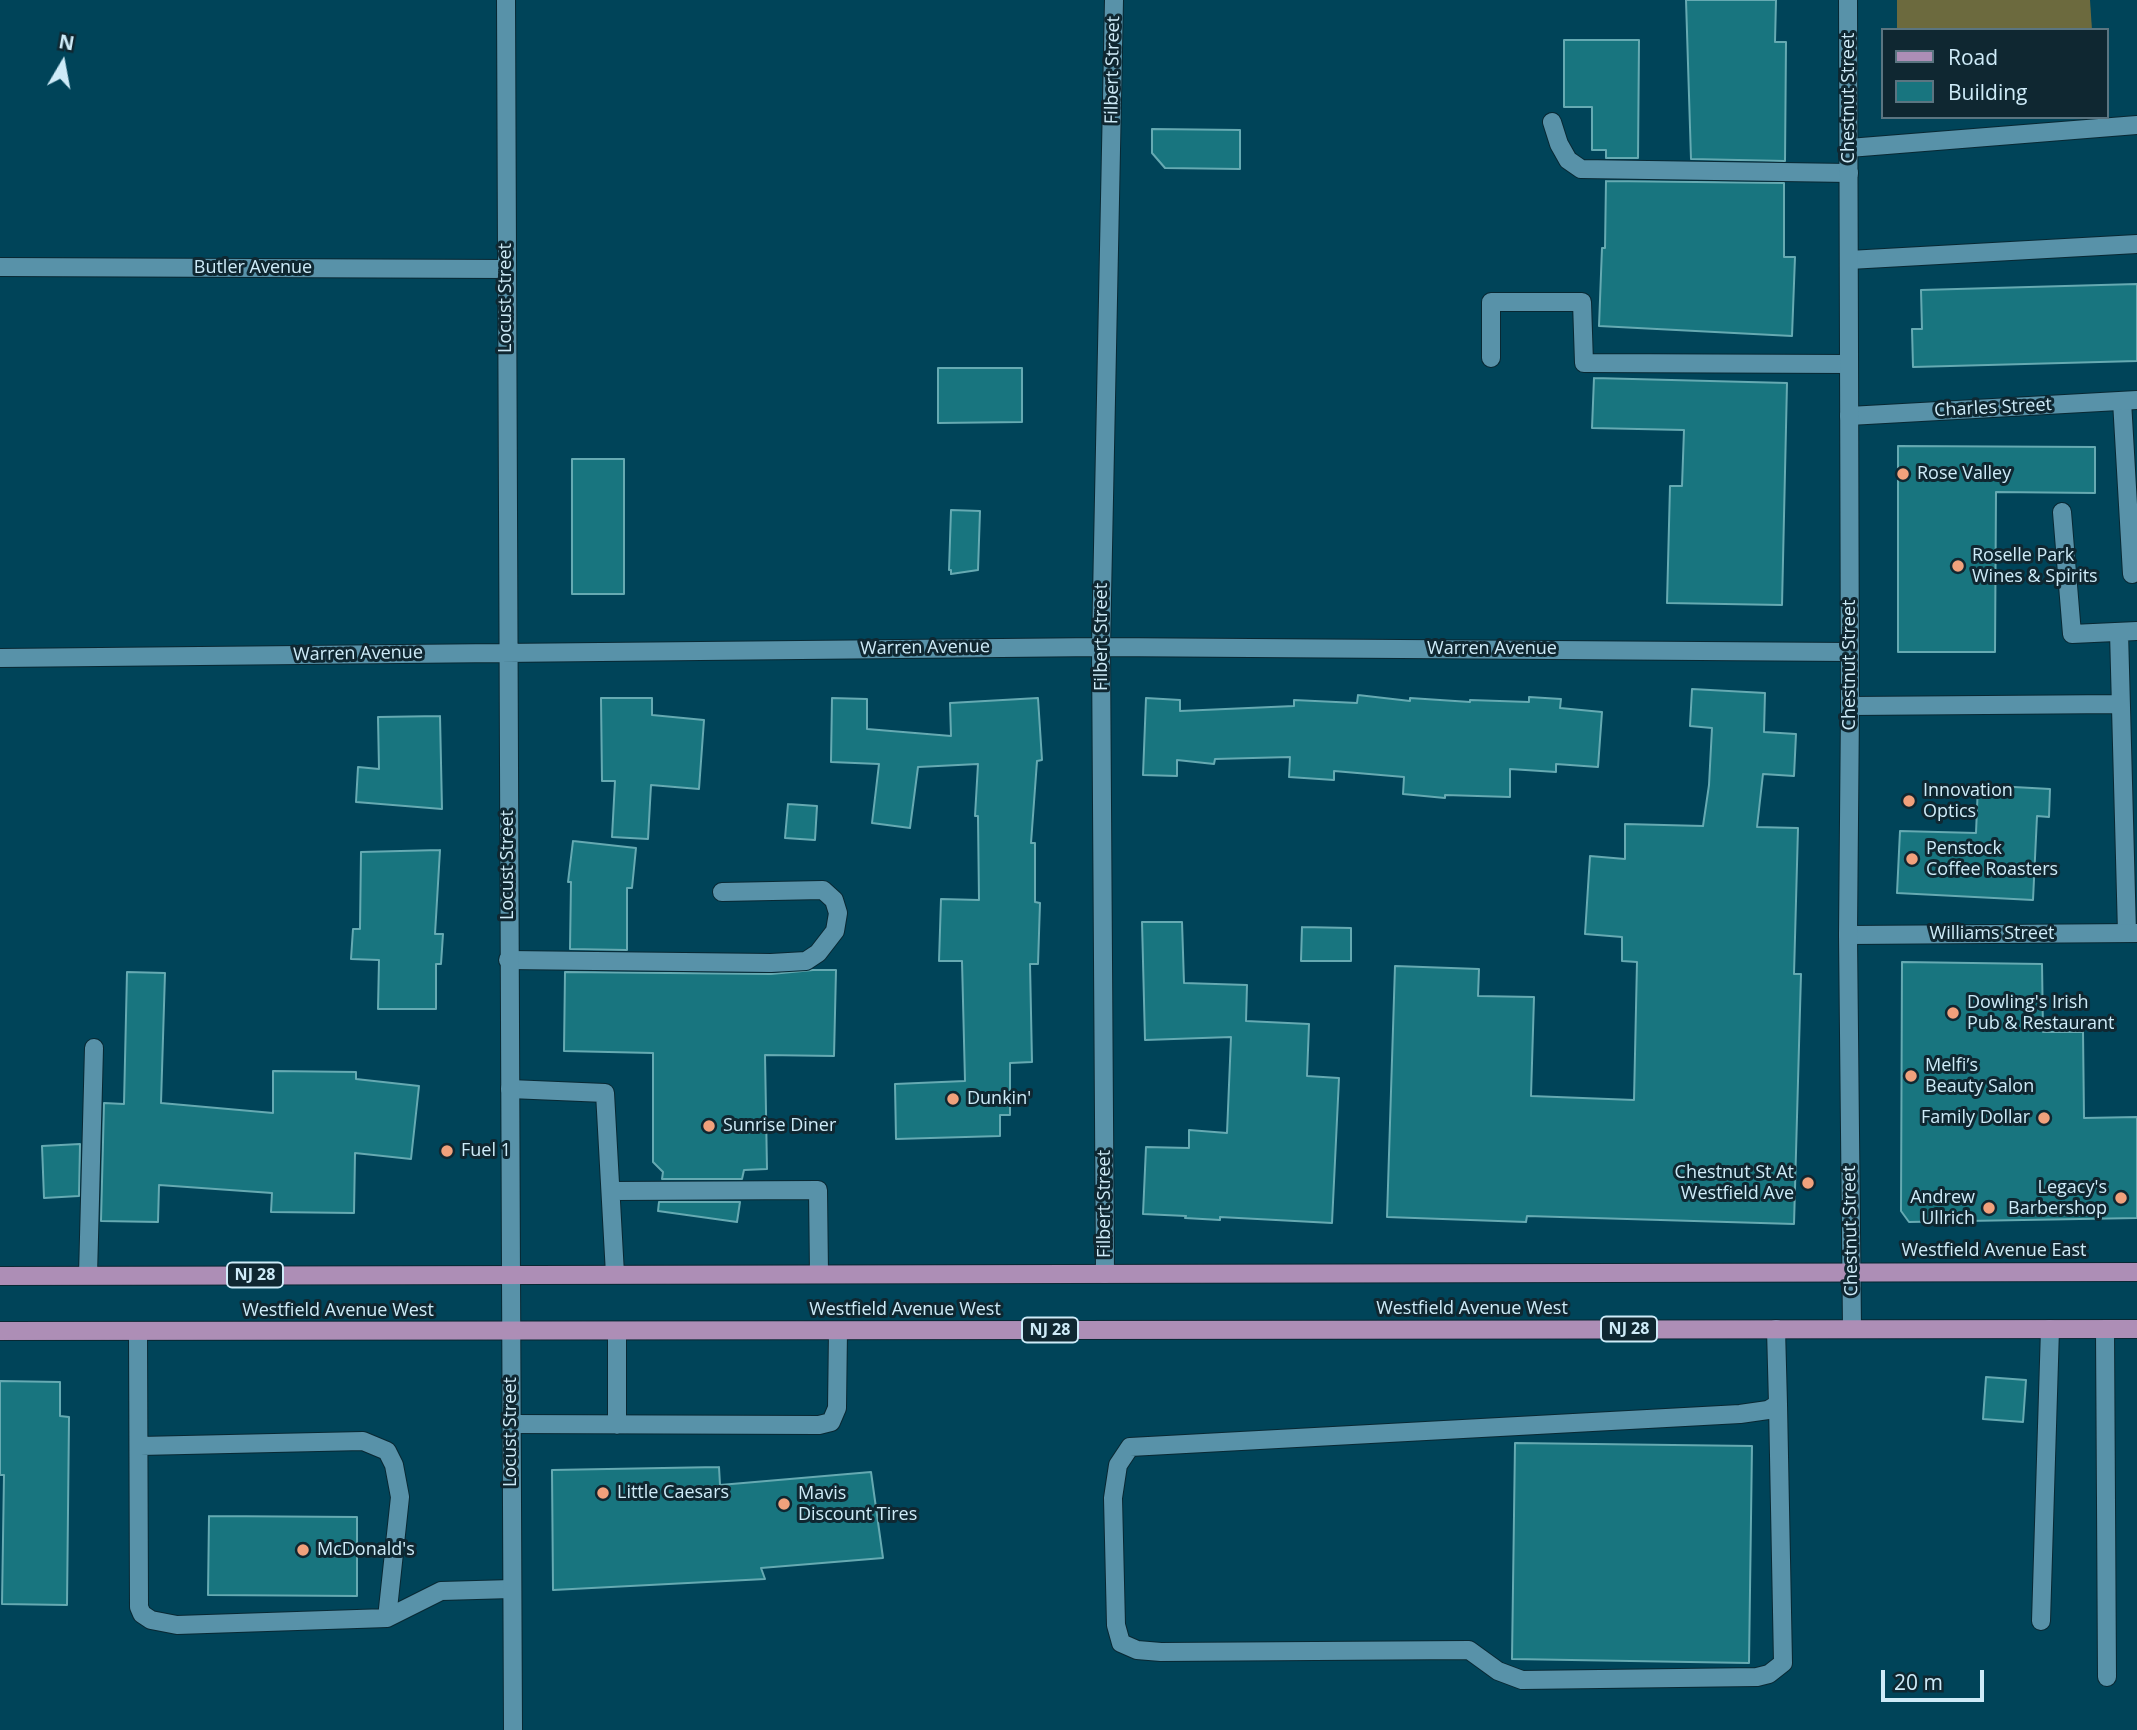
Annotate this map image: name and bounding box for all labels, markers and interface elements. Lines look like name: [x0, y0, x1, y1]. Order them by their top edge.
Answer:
street label: Filbert Street: [1101, 16, 1125, 124]
north arrow: [28, 28, 98, 98]
text: N: [57, 28, 77, 56]
legend: [1882, 28, 2109, 119]
street label: Chestnut Street: [1838, 33, 1860, 163]
text: Road: [1948, 43, 1998, 71]
text: Building: [1948, 78, 2027, 106]
street label: Locust Street: [495, 243, 517, 353]
street label: Butler Avenue: [194, 257, 312, 279]
street label: Charles Street: [1934, 394, 2052, 422]
place label: Rose Valley: [1917, 463, 2011, 485]
marker: Rose Valley: [1895, 466, 1911, 482]
place label: Roselle Park Wines & Spirits: [1972, 545, 2098, 588]
marker: Roselle Park Wines & Spirits: [1950, 558, 1966, 574]
street label: Filbert Street: [1091, 583, 1113, 691]
street label: Chestnut Street: [1839, 600, 1861, 730]
street label: Warren Avenue: [860, 636, 990, 660]
street label: Warren Avenue: [1427, 638, 1557, 660]
street label: Warren Avenue: [293, 642, 423, 666]
place label: Innovation Optics: [1923, 780, 2013, 822]
marker: Innovation Optics: [1901, 793, 1917, 809]
street label: Locust Street: [497, 810, 519, 920]
place label: Penstock Coffee Roasters: [1926, 838, 2058, 880]
marker: Penstock Coffee Roasters: [1904, 851, 1920, 867]
street label: Williams Street: [1930, 923, 2054, 945]
place label: Dowling's Irish Pub & Restaurant: [1967, 992, 2114, 1034]
marker: Dowling's Irish Pub & Restaurant: [1945, 1005, 1961, 1021]
place label: Melfi’s Beauty Salon: [1925, 1055, 2034, 1098]
marker: Melfi’s Beauty Salon: [1903, 1068, 1919, 1084]
place label: Dunkin': [967, 1088, 1031, 1110]
marker: Dunkin': [945, 1091, 961, 1107]
place label: Family Dollar: [1921, 1107, 2030, 1129]
marker: Family Dollar: [2036, 1110, 2052, 1126]
place label: Sunrise Diner: [723, 1115, 836, 1137]
marker: Sunrise Diner: [701, 1118, 717, 1134]
place label: Fuel 1: [461, 1140, 511, 1162]
marker: Fuel 1: [439, 1143, 455, 1159]
street label: Filbert Street: [1094, 1150, 1116, 1258]
place label: Chestnut St At Westfield Ave: [1675, 1162, 1794, 1204]
street label: Chestnut Street: [1839, 1165, 1863, 1297]
marker: Chestnut St At Westfield Ave: [1800, 1175, 1816, 1191]
place label: Legacy's Barbershop: [2008, 1177, 2107, 1220]
place label: Andrew Ullrich: [1910, 1187, 1975, 1230]
marker: Legacy's Barbershop: [2113, 1190, 2129, 1206]
marker: Andrew Ullrich: [1981, 1200, 1997, 1216]
street label: Westfield Avenue East: [1901, 1240, 2087, 1262]
road number: NJ 28: [227, 1262, 283, 1288]
street label: Westfield Avenue West: [1376, 1298, 1568, 1320]
street label: Westfield Avenue West: [809, 1299, 1001, 1321]
street label: Westfield Avenue West: [242, 1300, 434, 1322]
road number: NJ 28: [1601, 1316, 1657, 1342]
road number: NJ 28: [1022, 1318, 1078, 1342]
street label: Locust Street: [500, 1377, 522, 1487]
place label: Little Caesars: [617, 1482, 729, 1504]
place label: Mavis Discount Tires: [798, 1483, 917, 1526]
marker: Little Caesars: [595, 1485, 611, 1501]
marker: Mavis Discount Tires: [776, 1496, 792, 1512]
place label: McDonald's: [317, 1539, 415, 1561]
marker: McDonald's: [295, 1542, 311, 1558]
scale bar: [1885, 1656, 1988, 1700]
text: 20 m: [1894, 1668, 1943, 1696]

